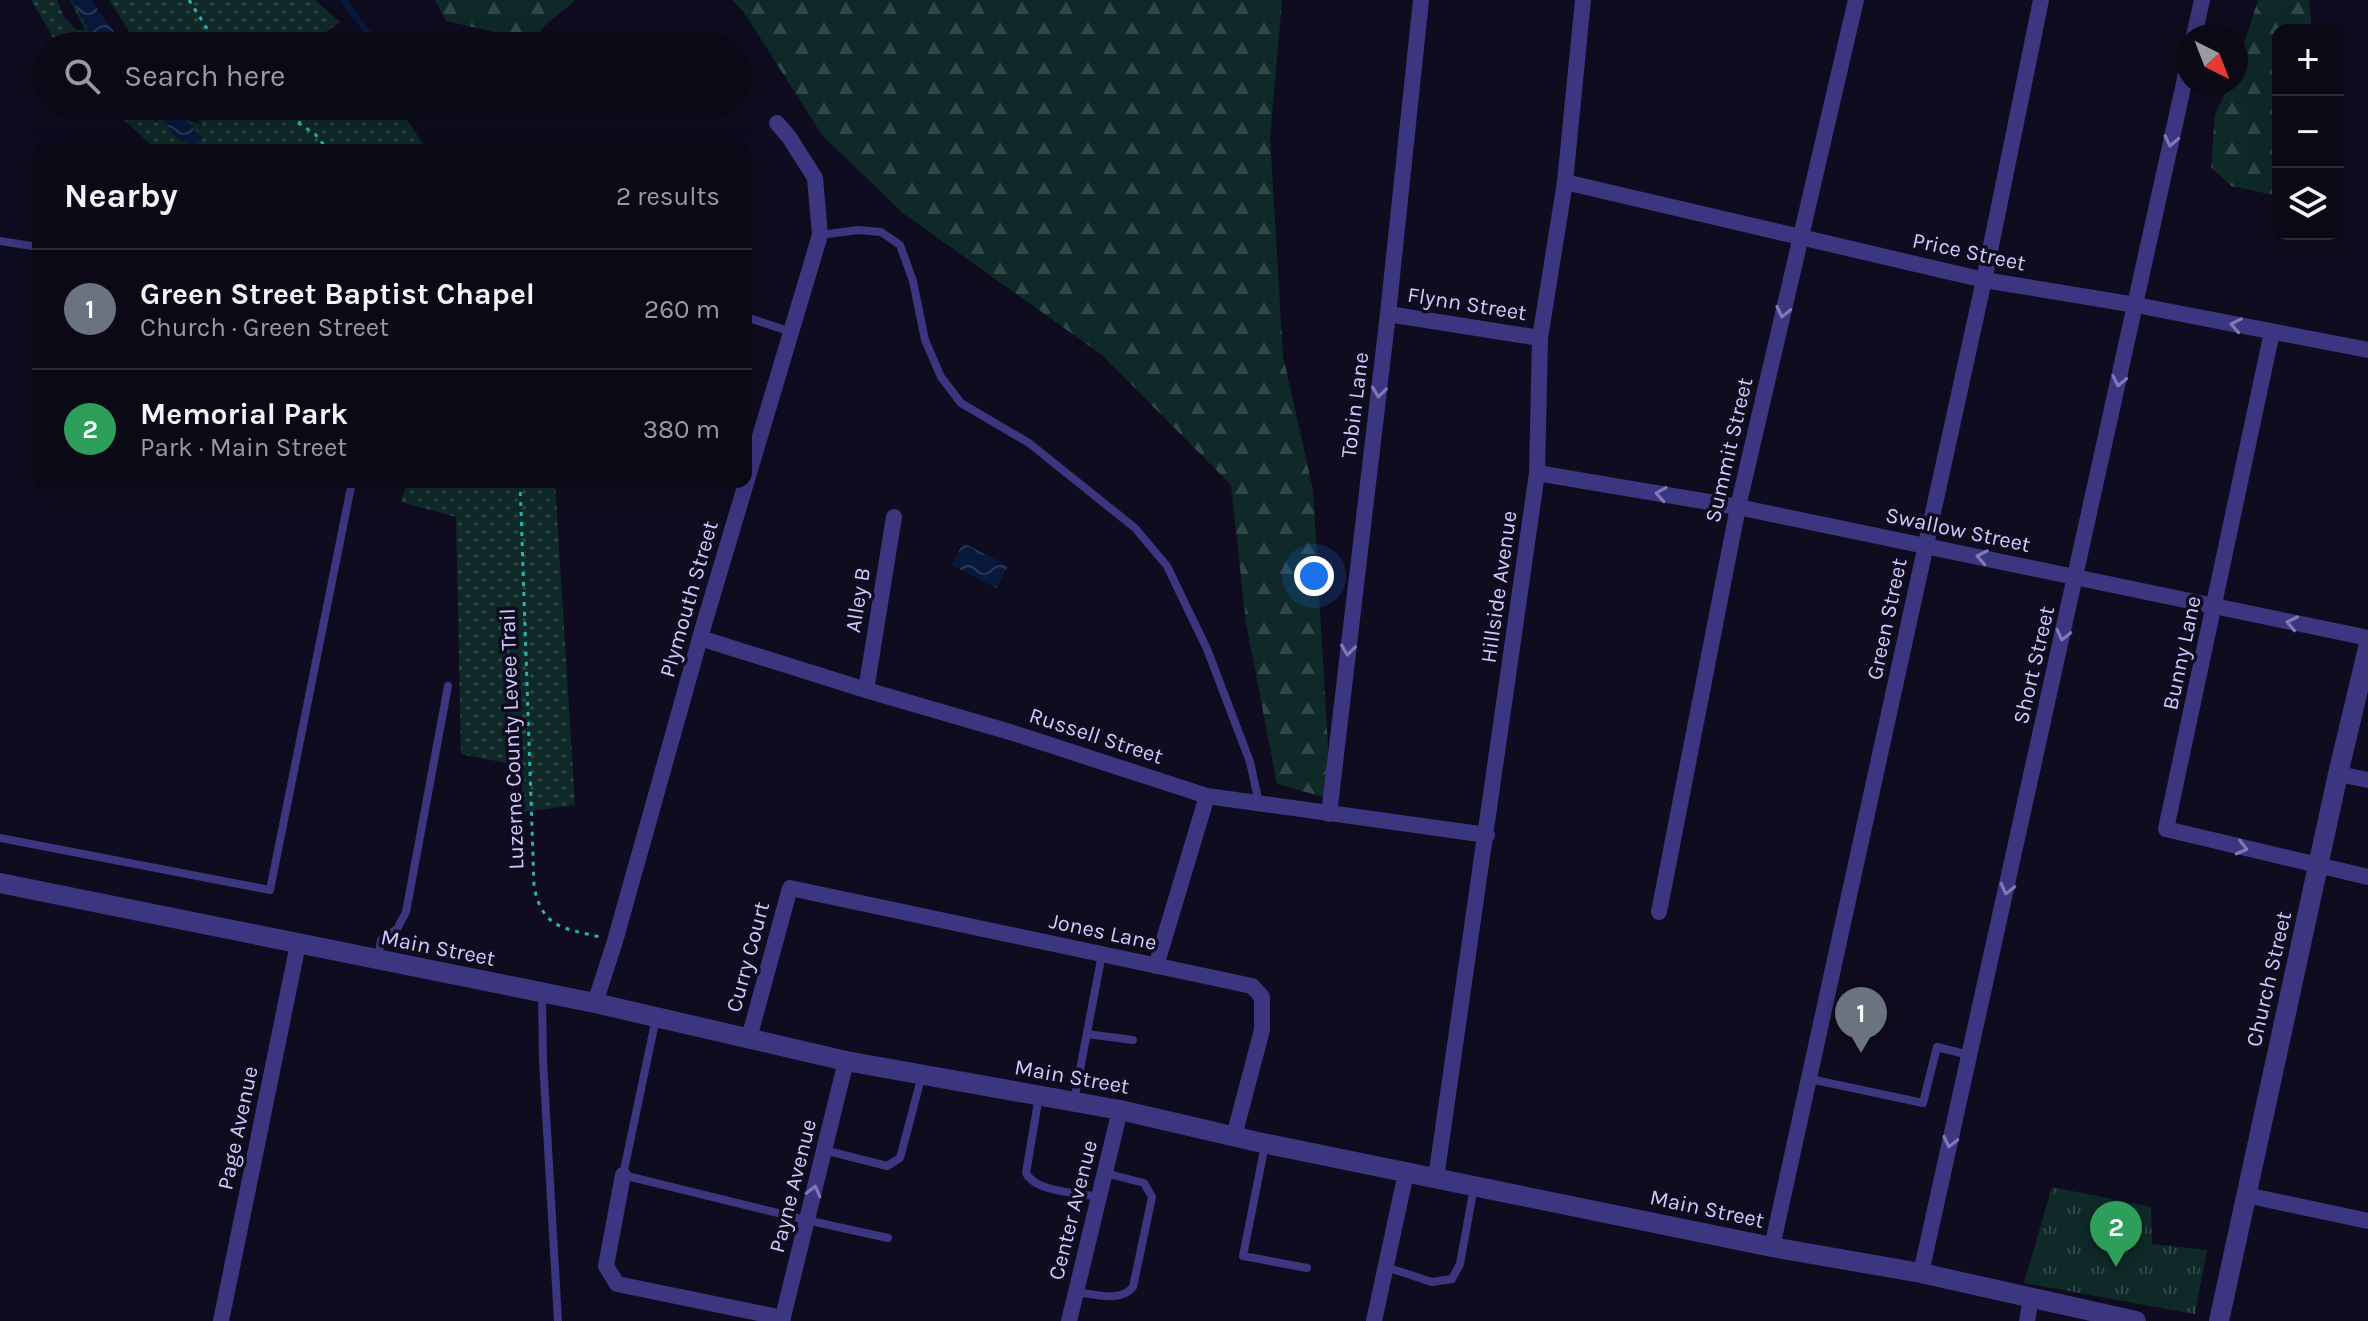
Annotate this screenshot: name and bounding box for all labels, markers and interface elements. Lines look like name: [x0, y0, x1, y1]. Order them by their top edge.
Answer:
north arrow: [2176, 24, 2248, 96]
map controls: [2272, 24, 2344, 240]
button: +: [2272, 24, 2344, 96]
search box: [32, 32, 752, 120]
icon: search: [60, 54, 104, 98]
text: Search here: [124, 58, 285, 94]
button: −: [2272, 96, 2344, 168]
one-way arrow: [2163, 134, 2180, 148]
button: layers: [2272, 168, 2344, 240]
text: Nearby: [64, 176, 178, 216]
text: 2 results: [616, 181, 720, 212]
street label: Price Street: [1910, 227, 2028, 277]
text: Green Street Baptist Chapel: [140, 276, 535, 312]
street label: Flynn Street: [1406, 282, 1528, 326]
text: 1: [85, 294, 95, 325]
text: 260 m: [644, 294, 720, 325]
one-way arrow: [1775, 304, 1792, 318]
text: Church · Green Street: [140, 312, 389, 343]
one-way arrow: [2230, 317, 2244, 334]
street label: Tobin Lane: [1336, 351, 1374, 459]
one-way arrow: [2111, 374, 2128, 387]
street label: Summit Street: [1700, 375, 1758, 525]
one-way arrow: [1370, 386, 1387, 399]
text: Memorial Park: [140, 396, 348, 432]
text: 2: [82, 414, 98, 445]
text: 380 m: [643, 414, 720, 445]
text: Park · Main Street: [140, 432, 347, 463]
one-way arrow: [1655, 486, 1668, 503]
street label: Swallow Street: [1883, 502, 2033, 558]
street label: Hillside Avenue: [1475, 509, 1523, 665]
street label: Plymouth Street: [654, 518, 724, 680]
one-way arrow: [1976, 549, 1990, 566]
your location: [1294, 556, 1334, 596]
street label: Green Street: [1861, 556, 1913, 682]
street label: Alley B: [840, 566, 876, 634]
street label: Bunny Lane: [2157, 594, 2207, 712]
street label: Short Street: [2008, 603, 2060, 727]
street label: Luzerne County Levee Trail: [494, 608, 530, 870]
one-way arrow: [2285, 615, 2298, 632]
one-way arrow: [2055, 627, 2072, 641]
one-way arrow: [1340, 644, 1357, 657]
street label: Russell Street: [1026, 702, 1166, 770]
one-way arrow: [2234, 839, 2248, 856]
one-way arrow: [1999, 881, 2016, 895]
street label: Curry Court: [721, 899, 775, 1015]
street label: Jones Lane: [1047, 908, 1159, 956]
street label: Church Street: [2241, 909, 2297, 1049]
street label: Main Street: [378, 924, 498, 972]
pin: 1: [1835, 987, 1887, 1053]
street label: Main Street: [1013, 1054, 1131, 1100]
street label: Page Avenue: [212, 1064, 264, 1192]
street label: Payne Avenue: [764, 1117, 822, 1255]
one-way arrow: [1942, 1135, 1959, 1149]
street label: Center Avenue: [1043, 1137, 1103, 1283]
one-way arrow: [804, 1184, 821, 1198]
street label: Main Street: [1647, 1184, 1767, 1234]
pin: 2: [2090, 1201, 2142, 1267]

